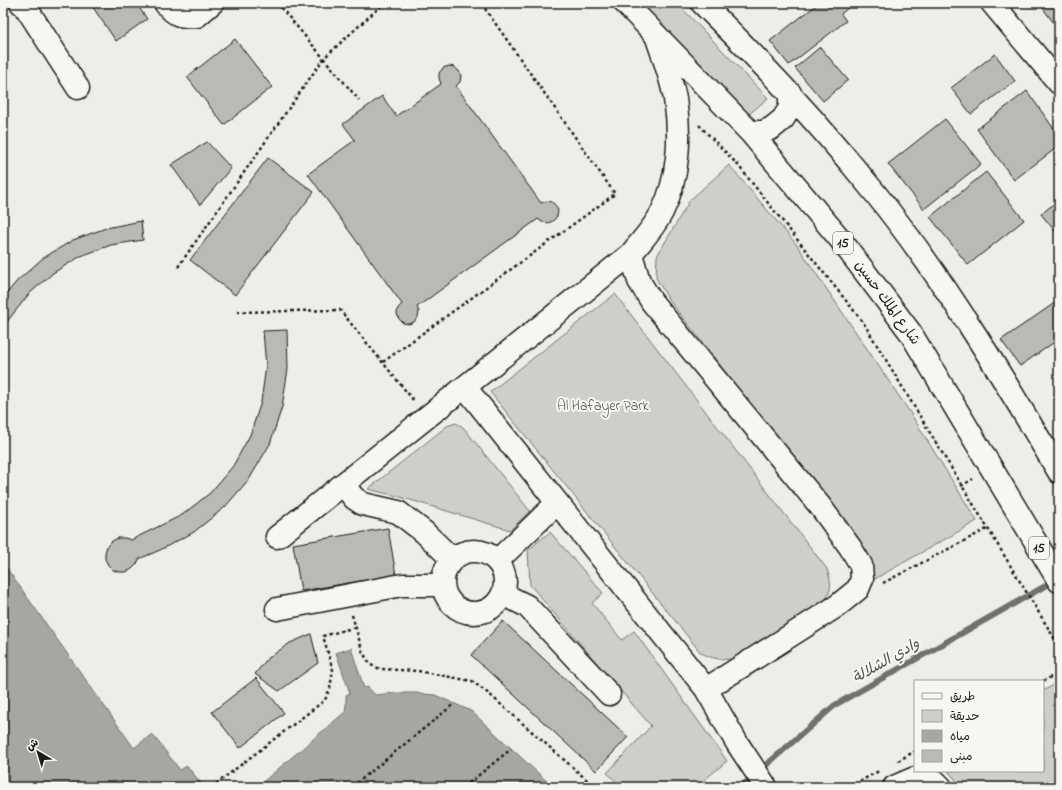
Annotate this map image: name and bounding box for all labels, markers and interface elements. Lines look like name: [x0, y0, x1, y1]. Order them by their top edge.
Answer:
road number: 15: [833, 232, 853, 254]
street label: شارع الملك حسين: [849, 256, 925, 350]
park label: Al Hafayer Park: [557, 396, 650, 418]
road number: 15: [1029, 537, 1049, 559]
water label: وادي الشلالة: [848, 633, 924, 689]
legend: [914, 680, 1044, 772]
text: طريق: [950, 688, 975, 706]
text: حديقة: [950, 708, 979, 726]
text: مياه: [950, 728, 970, 746]
north arrow: [18, 732, 58, 772]
text: ش: [23, 735, 42, 755]
text: مبنى: [950, 748, 973, 766]

